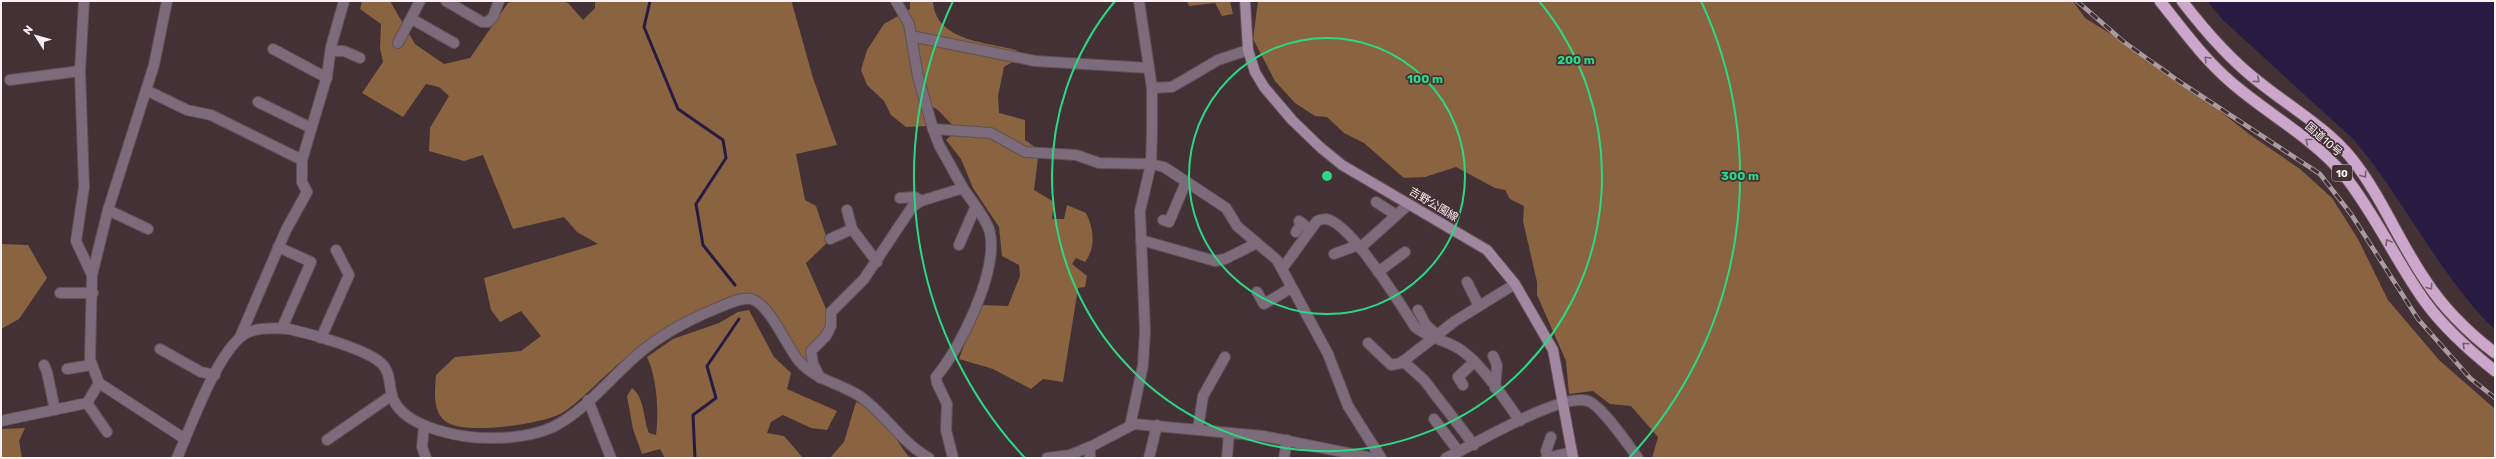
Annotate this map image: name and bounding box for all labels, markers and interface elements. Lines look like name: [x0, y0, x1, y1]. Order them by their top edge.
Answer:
north arrow: [16, 16, 56, 56]
text: N: [21, 23, 36, 37]
text: 200 m: [1557, 53, 1595, 67]
one-way arrow: [2204, 56, 2211, 64]
text: 100 m: [1407, 72, 1443, 86]
one-way arrow: [2252, 75, 2259, 82]
street label: 国道10号: [2303, 120, 2345, 159]
one-way arrow: [2305, 139, 2312, 146]
road number: 10: [2332, 165, 2352, 181]
centre of rings: [1320, 169, 1334, 183]
text: 300 m: [1721, 169, 1759, 183]
one-way arrow: [2359, 171, 2366, 178]
street label: 吉野公園線: [1407, 185, 1461, 224]
one-way arrow: [2385, 239, 2393, 246]
one-way arrow: [2425, 282, 2432, 289]
one-way arrow: [2462, 343, 2470, 350]

